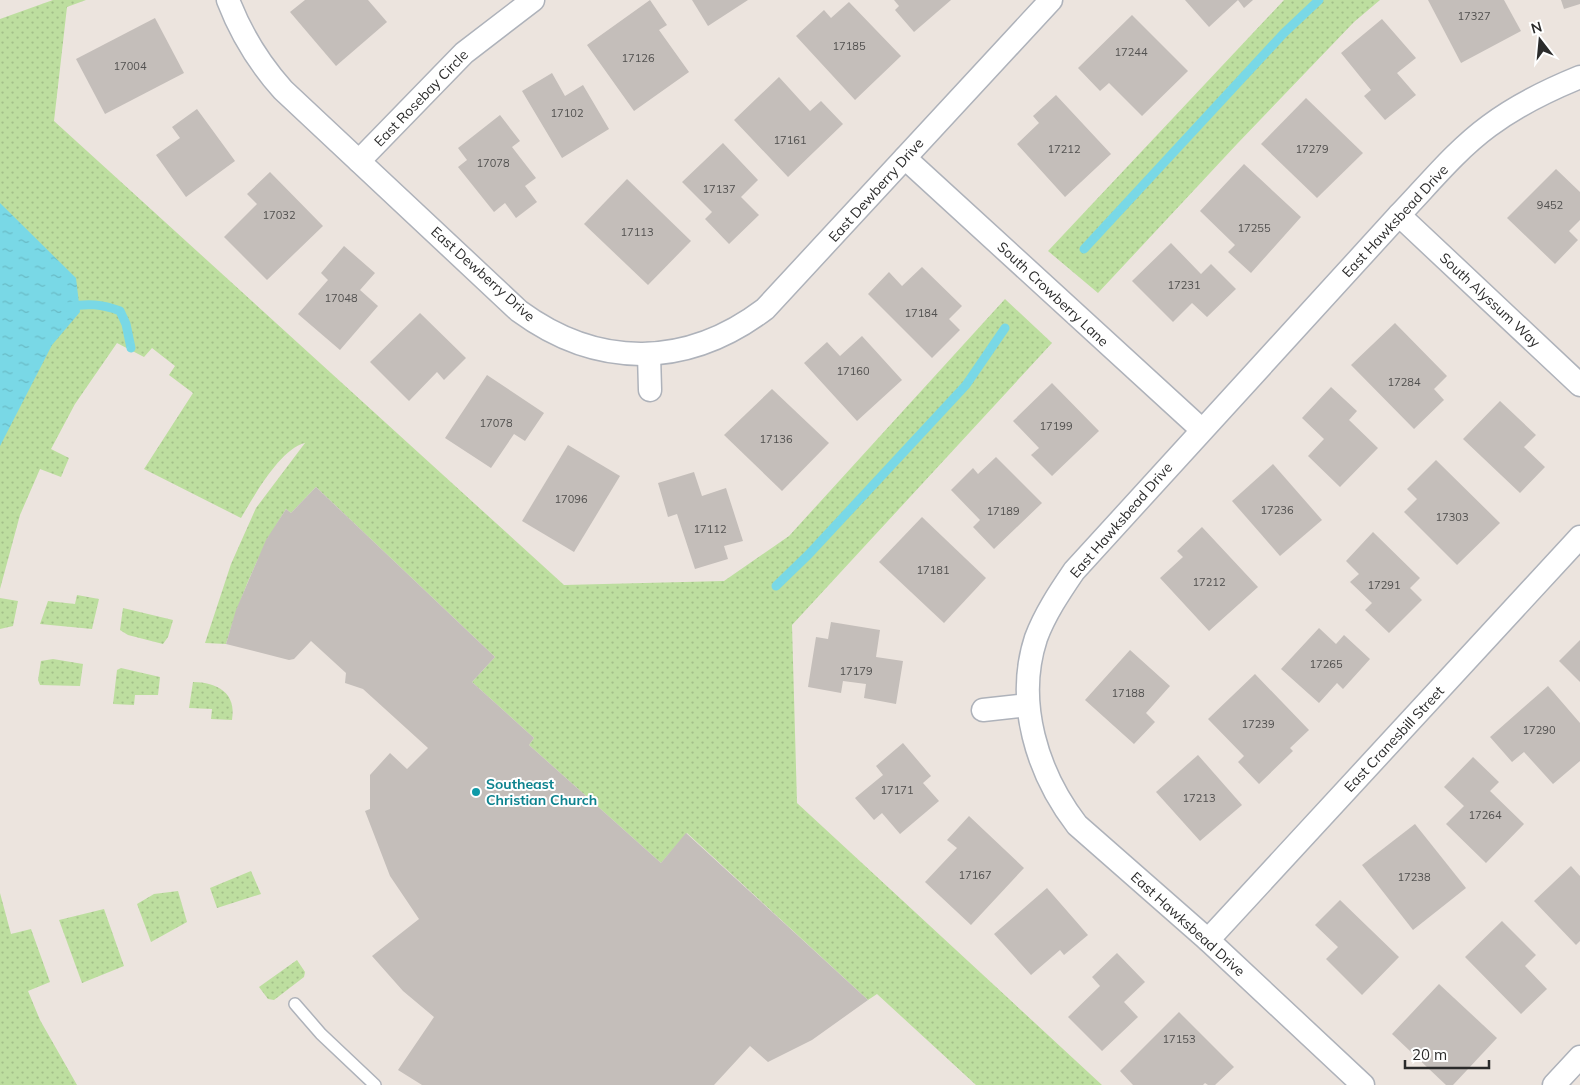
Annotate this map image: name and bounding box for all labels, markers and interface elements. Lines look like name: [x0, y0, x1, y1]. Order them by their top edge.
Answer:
house number: 17327: [1458, 9, 1491, 23]
north arrow: [1515, 15, 1565, 65]
text: N: [1529, 17, 1544, 38]
house number: 17185: [833, 39, 866, 53]
house number: 17244: [1115, 45, 1148, 59]
street label: East Rosebay Circle: [370, 46, 472, 150]
house number: 17126: [622, 51, 655, 65]
house number: 17004: [114, 59, 147, 73]
house number: 17102: [551, 106, 584, 120]
house number: 17161: [774, 133, 807, 147]
street label: East Dewberry Drive: [825, 134, 927, 246]
house number: 17212: [1048, 142, 1081, 156]
house number: 17279: [1296, 142, 1329, 156]
house number: 17078: [477, 156, 510, 170]
street label: East Hawksbead Drive: [1338, 161, 1452, 281]
house number: 17137: [703, 182, 736, 196]
house number: 9452: [1537, 198, 1564, 212]
house number: 17032: [263, 208, 296, 222]
house number: 17255: [1238, 221, 1271, 235]
street label: East Dewberry Drive: [427, 223, 539, 325]
house number: 17113: [621, 225, 654, 239]
street label: South Crowberry Lane: [994, 238, 1112, 350]
street label: South Alyssum Way: [1436, 249, 1544, 352]
house number: 17231: [1168, 278, 1201, 292]
house number: 17048: [325, 291, 358, 305]
house number: 17184: [905, 306, 938, 320]
house number: 17160: [837, 364, 870, 378]
house number: 17284: [1388, 375, 1421, 389]
house number: 17078: [480, 416, 513, 430]
house number: 17199: [1040, 419, 1073, 433]
house number: 17136: [760, 432, 793, 446]
street label: East Hawksbead Drive: [1066, 458, 1176, 582]
house number: 17096: [555, 492, 588, 506]
house number: 17236: [1261, 503, 1294, 517]
house number: 17189: [987, 504, 1020, 518]
house number: 17303: [1436, 510, 1469, 524]
house number: 17112: [694, 522, 727, 536]
house number: 17181: [917, 563, 950, 577]
house number: 17212: [1193, 575, 1226, 589]
house number: 17291: [1368, 578, 1401, 592]
house number: 17265: [1310, 657, 1343, 671]
house number: 17179: [840, 664, 873, 678]
street label: East Cranesbill Street: [1340, 682, 1448, 796]
house number: 17188: [1112, 686, 1145, 700]
house number: 17239: [1242, 717, 1275, 731]
house number: 17290: [1523, 723, 1556, 737]
place label: Southeast Christian Church: [486, 775, 597, 809]
house number: 17171: [881, 783, 914, 797]
marker: Southeast Christian Church: [470, 786, 482, 798]
house number: 17213: [1183, 791, 1216, 805]
house number: 17264: [1469, 808, 1502, 822]
house number: 17167: [959, 868, 992, 882]
street label: East Hawksbead Drive: [1127, 868, 1249, 980]
house number: 17238: [1398, 870, 1431, 884]
house number: 17153: [1163, 1032, 1196, 1046]
scale bar: [1405, 1038, 1489, 1070]
text: 20 m: [1412, 1045, 1447, 1064]

